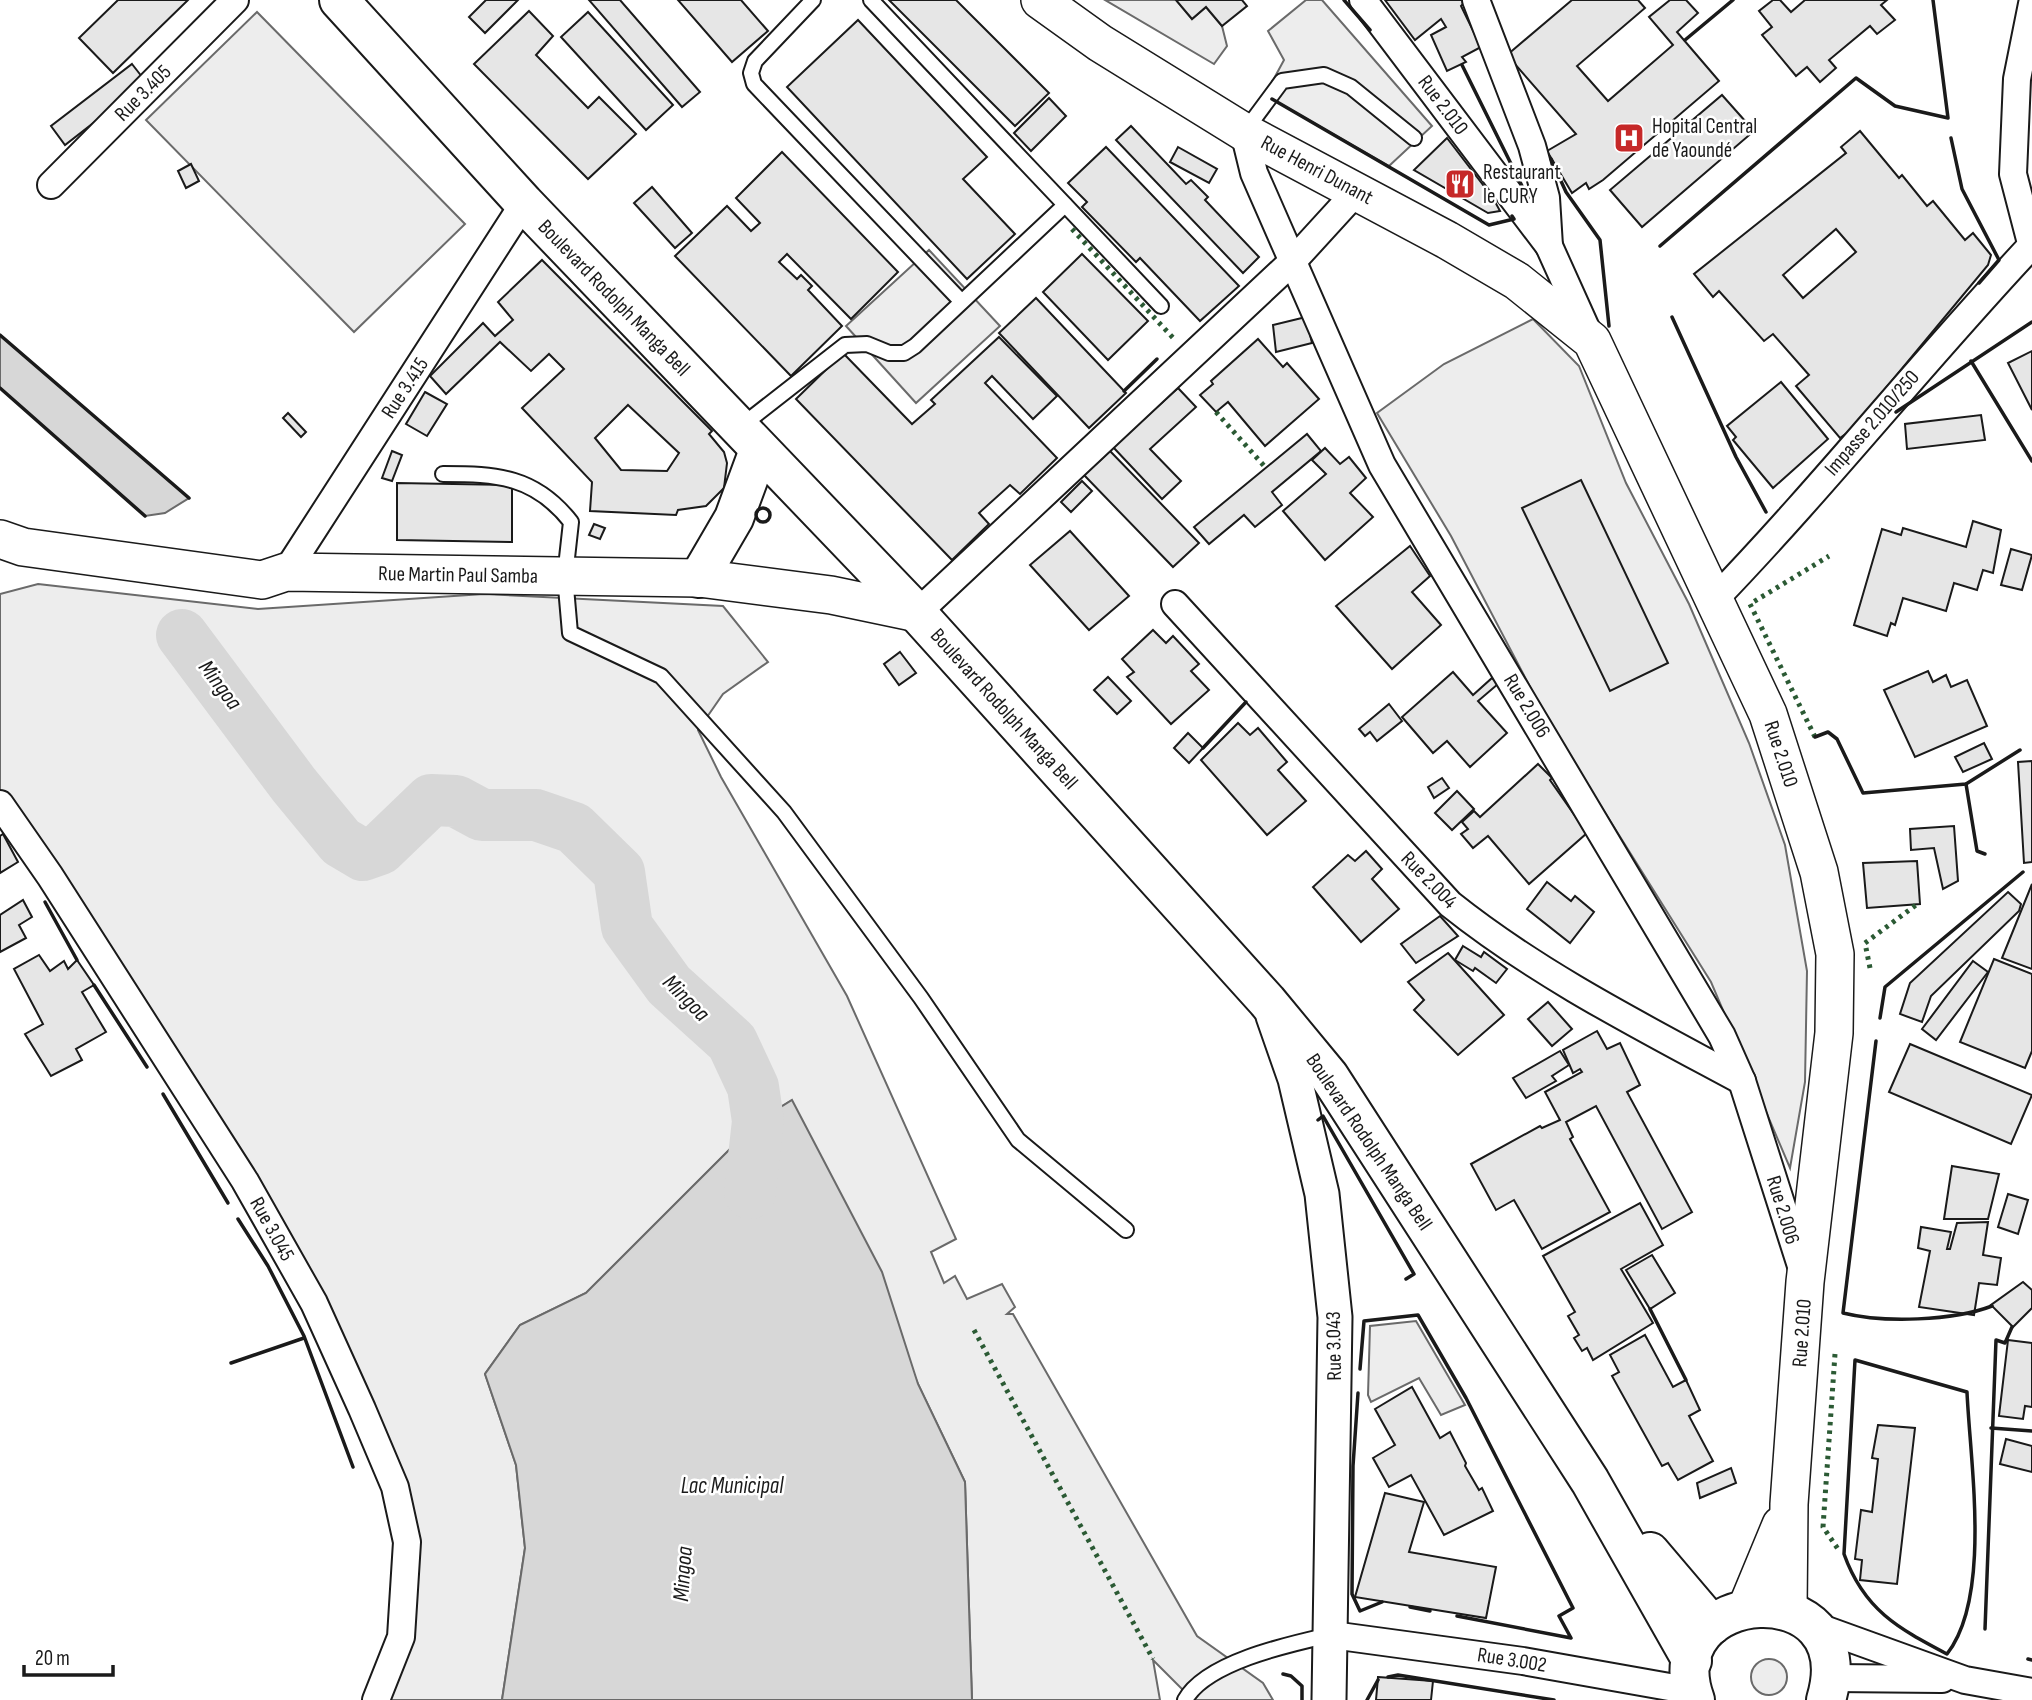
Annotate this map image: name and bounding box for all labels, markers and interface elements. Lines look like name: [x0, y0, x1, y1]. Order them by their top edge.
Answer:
street label: Rue 3.405: [110, 60, 176, 126]
street label: Rue 2.010: [1412, 70, 1474, 140]
place label: Hopital Central de Yaoundé: [1652, 114, 1757, 163]
hospital icon: Hopital Central de Yaoundé: [1612, 121, 1646, 155]
street label: Rue Henri Dunant: [1257, 130, 1377, 210]
place label: Restaurant le CURY: [1483, 160, 1561, 209]
restaurant icon: Restaurant le CURY: [1443, 167, 1477, 201]
street label: Boulevard Rodolph Manga Bell: [533, 215, 695, 381]
street label: Rue 3.415: [376, 353, 434, 423]
street label: Impasse 2.010/250: [1819, 365, 1925, 481]
street label: Rue Martin Paul Samba: [378, 561, 538, 589]
street label: Boulevard Rodolph Manga Bell: [925, 623, 1083, 795]
water label: Mingoa: [192, 655, 248, 716]
street label: Rue 2.006: [1498, 669, 1556, 743]
street label: Rue 2.010: [1759, 718, 1803, 790]
street label: Rue 2.004: [1396, 846, 1462, 914]
water label: Mingoa: [657, 969, 716, 1028]
street label: Boulevard Rodolph Manga Bell: [1300, 1049, 1438, 1235]
street label: Rue 2.006: [1761, 1173, 1805, 1247]
street label: Rue 3.045: [244, 1193, 300, 1265]
street label: Rue 2.010: [1787, 1298, 1817, 1368]
street label: Rue 3.043: [1321, 1311, 1347, 1381]
water label: Lac Municipal: [681, 1472, 784, 1500]
water label: Mingoa: [667, 1545, 699, 1603]
scale bar: [24, 1634, 114, 1678]
street label: Rue 3.002: [1476, 1642, 1548, 1678]
text: 20 m: [35, 1646, 70, 1671]

